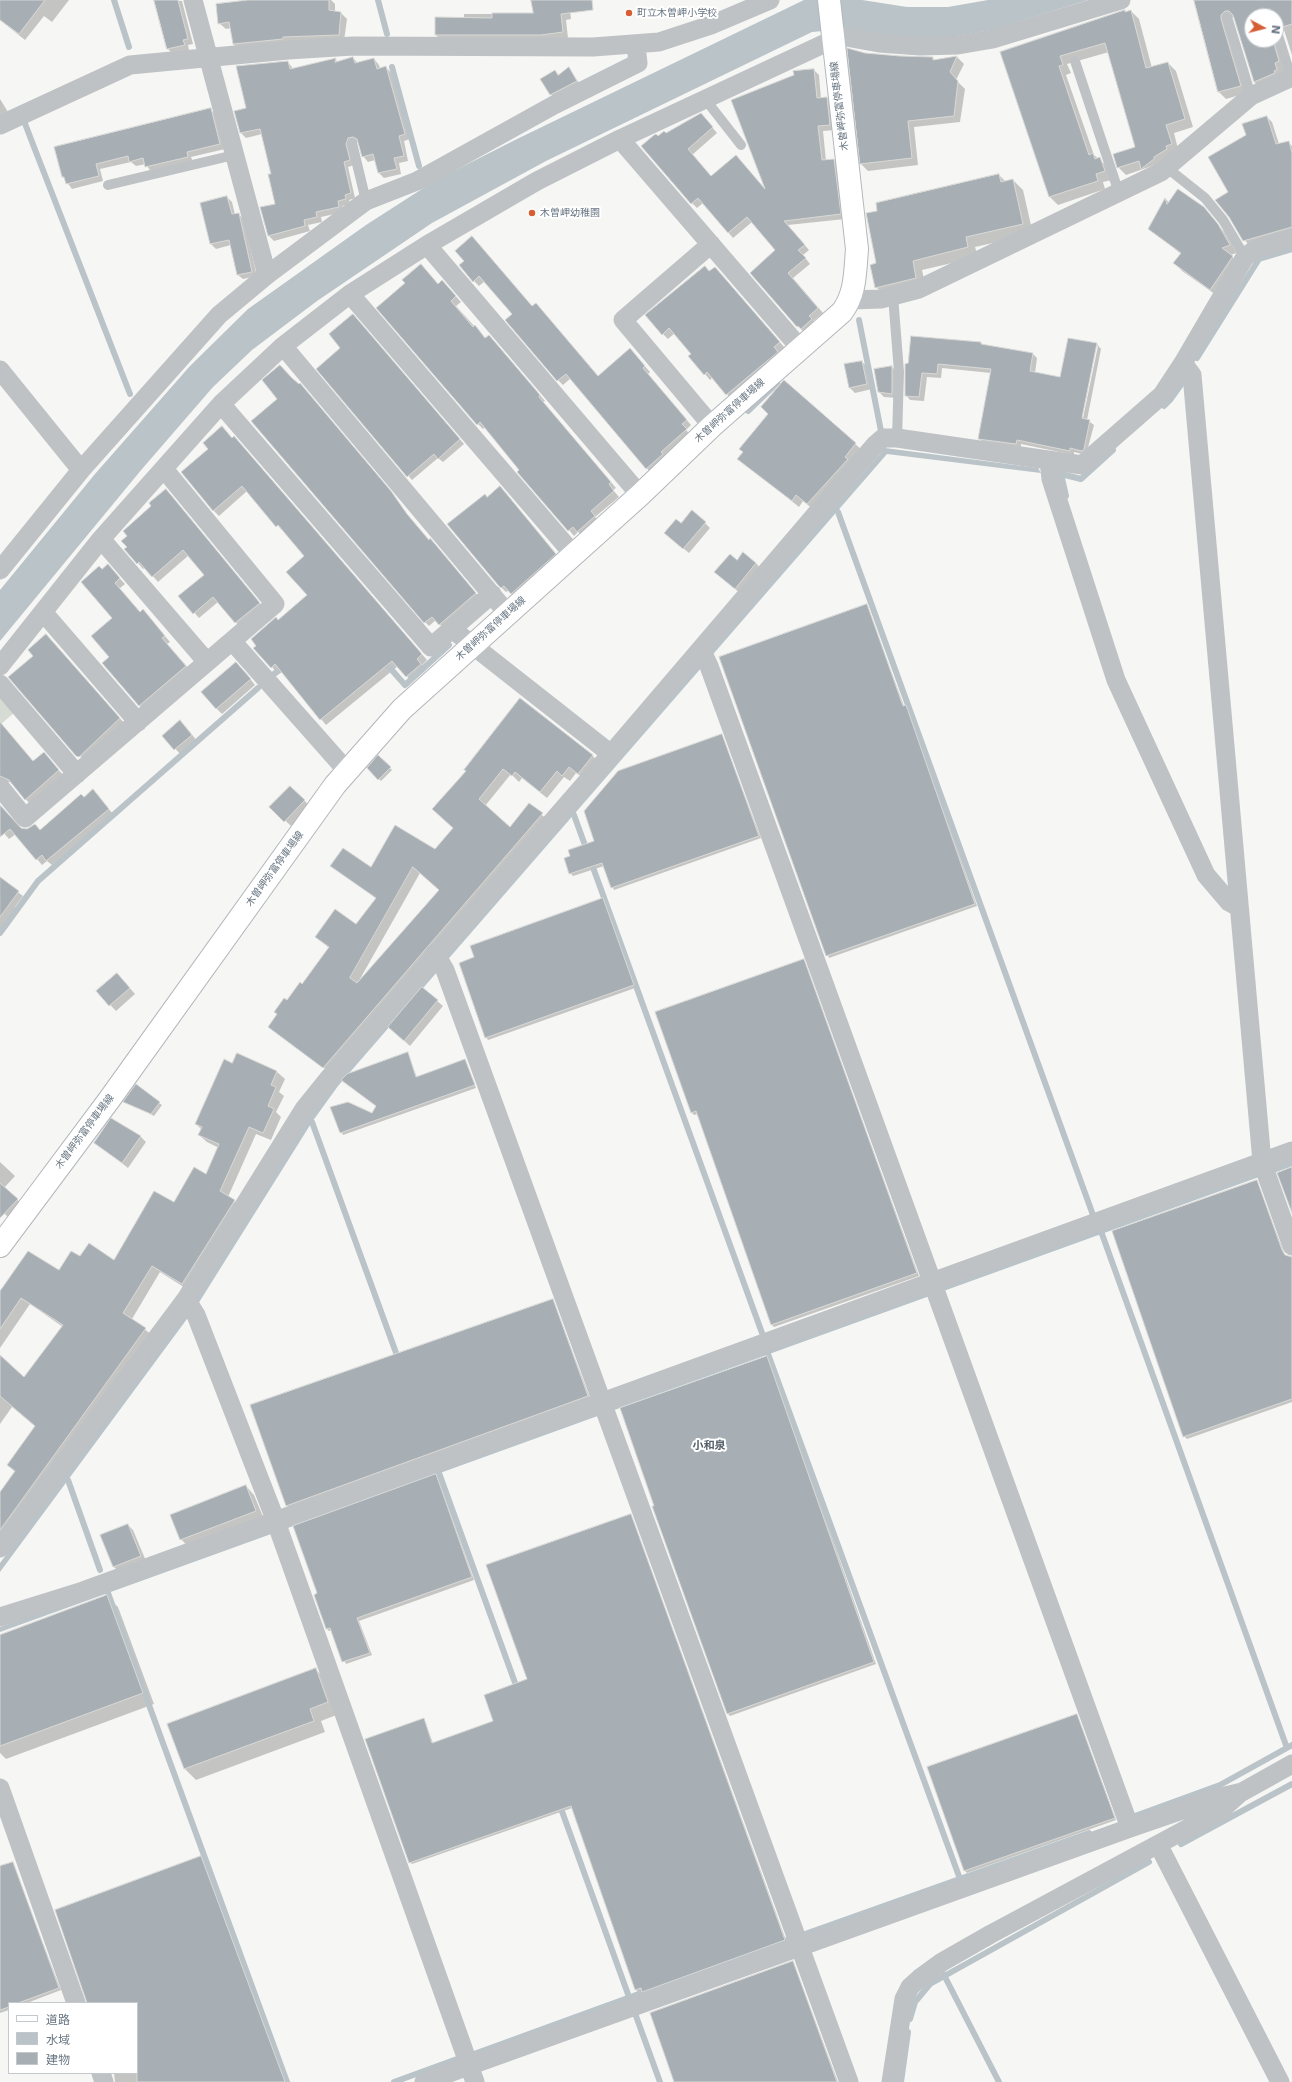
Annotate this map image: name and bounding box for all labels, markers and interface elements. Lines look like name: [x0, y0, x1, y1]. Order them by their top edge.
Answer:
place label: 町立木曽岬小学校: [637, 7, 717, 19]
marker: 町立木曽岬小学校: [624, 8, 634, 18]
north arrow: [1244, 8, 1284, 48]
text: N: [1268, 24, 1282, 35]
street label: 木曽岬弥富停車場線: [829, 61, 851, 151]
place label: 木曽岬幼稚園: [540, 207, 600, 219]
marker: 木曽岬幼稚園: [527, 208, 537, 218]
street label: 木曽岬弥富停車場線: [693, 376, 767, 446]
street label: 木曽岬弥富停車場線: [454, 594, 528, 664]
street label: 木曽岬弥富停車場線: [244, 829, 306, 909]
street label: 木曽岬弥富停車場線: [53, 1092, 117, 1172]
district label: 小和泉: [693, 1439, 725, 1453]
legend: [8, 2002, 138, 2074]
text: 道路: [46, 2013, 70, 2027]
text: 水域: [46, 2033, 70, 2047]
text: 建物: [46, 2053, 70, 2067]

